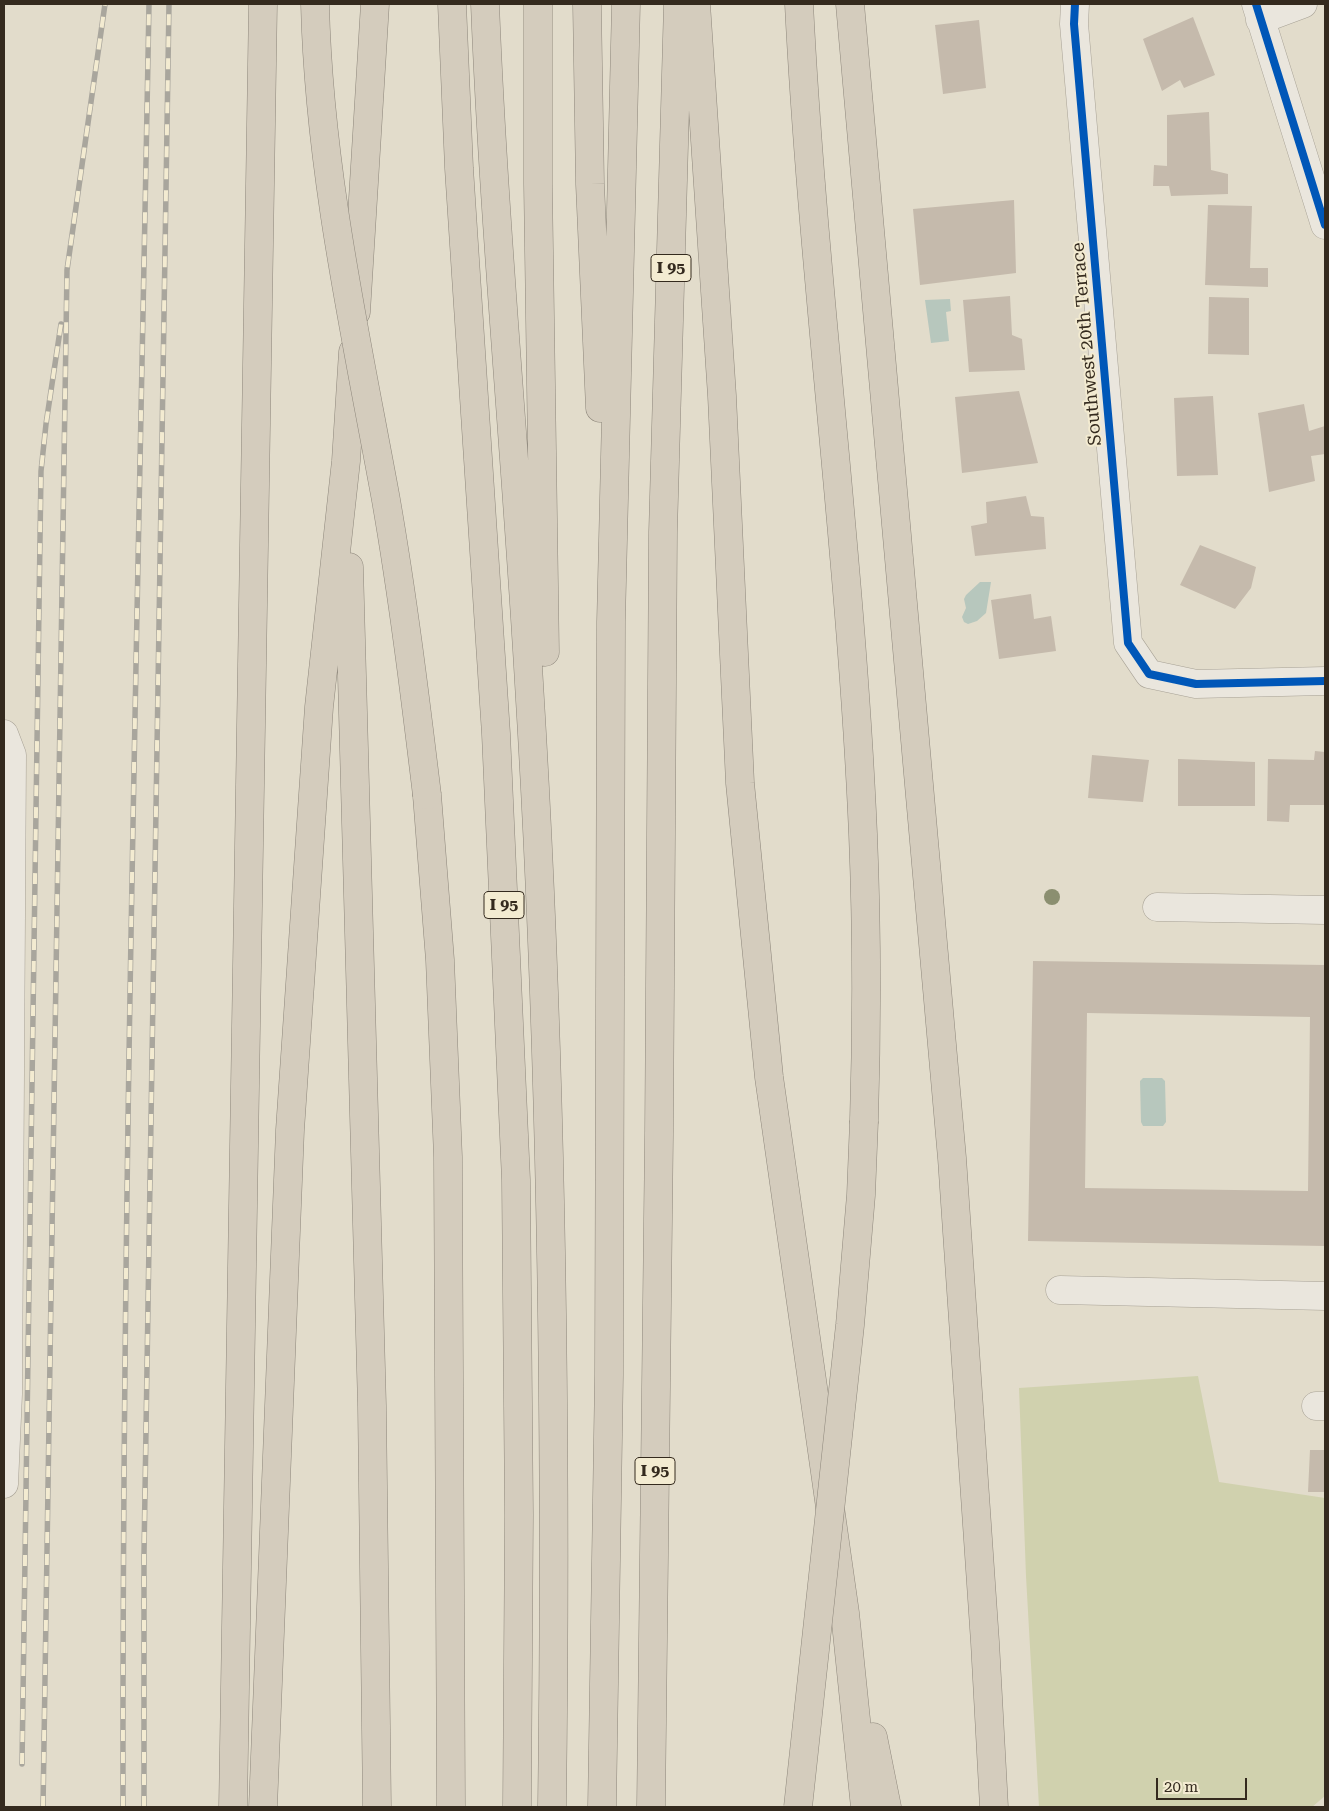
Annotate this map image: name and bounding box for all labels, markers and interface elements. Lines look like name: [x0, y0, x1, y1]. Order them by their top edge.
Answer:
street label: Southwest 20th Terrace: [1067, 241, 1107, 447]
road number: I 95: [651, 254, 691, 282]
road number: I 95: [484, 892, 524, 918]
road number: I 95: [635, 1458, 675, 1484]
scale bar: [1159, 1768, 1250, 1800]
text: 20 m: [1164, 1778, 1198, 1796]

